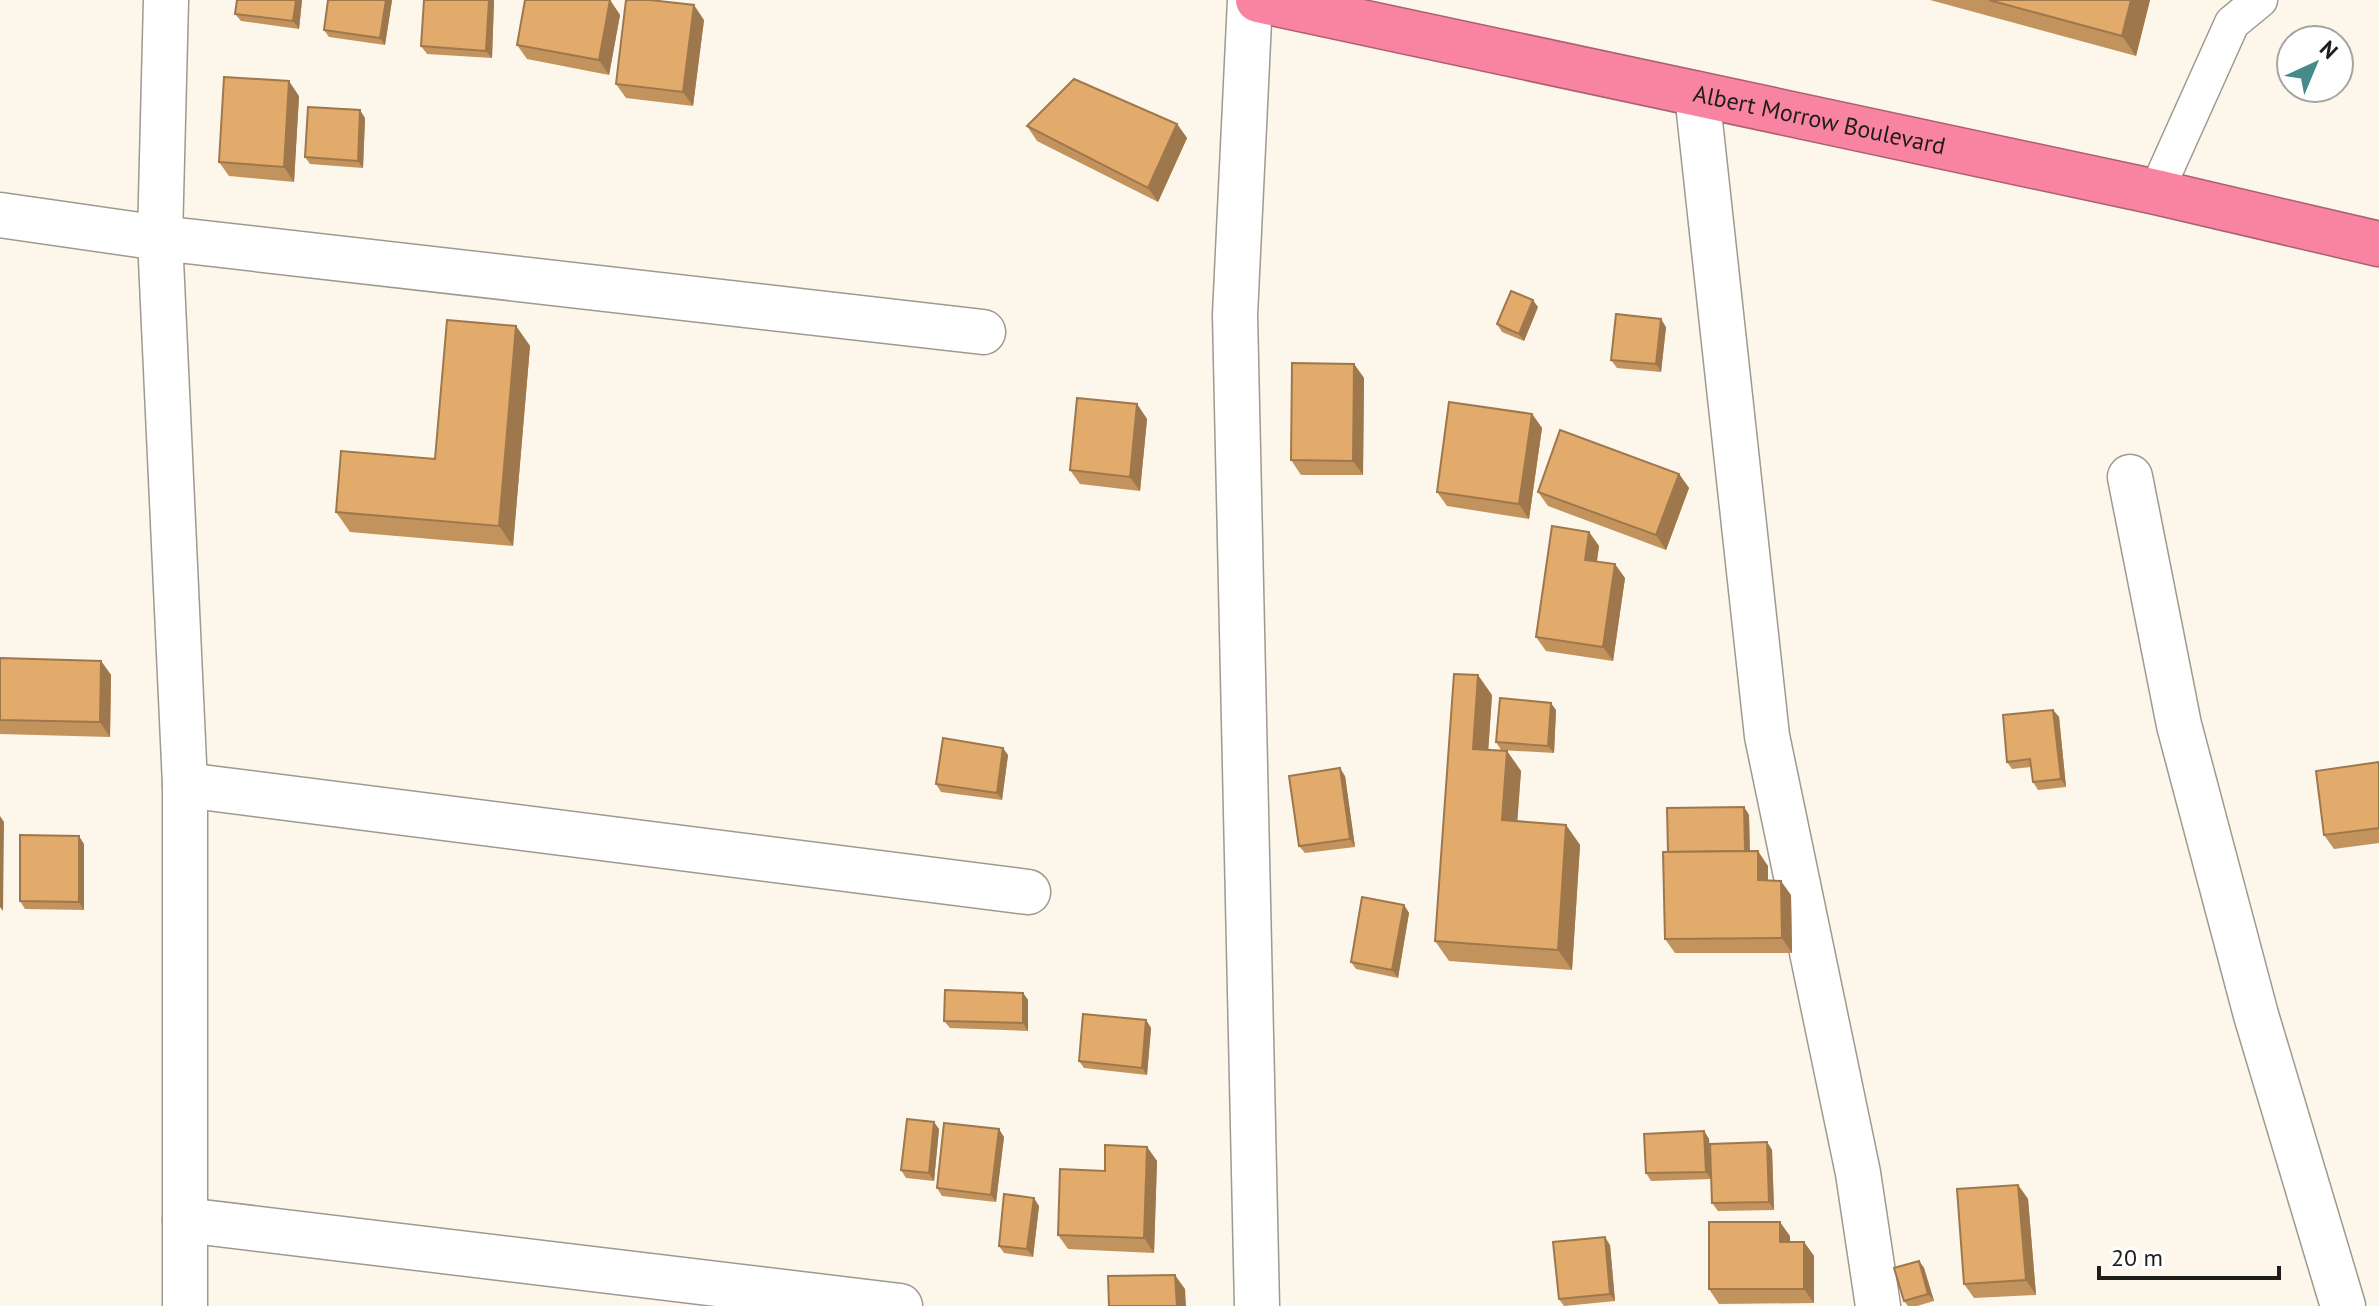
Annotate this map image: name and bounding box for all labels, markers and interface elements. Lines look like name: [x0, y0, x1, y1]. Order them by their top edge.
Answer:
north arrow: [2275, 24, 2355, 104]
text: N: [2314, 35, 2344, 65]
street label: Albert Morrow Boulevard: [1690, 77, 1948, 162]
scale bar: [2099, 1230, 2279, 1280]
text: 20 m: [2111, 1242, 2163, 1273]

